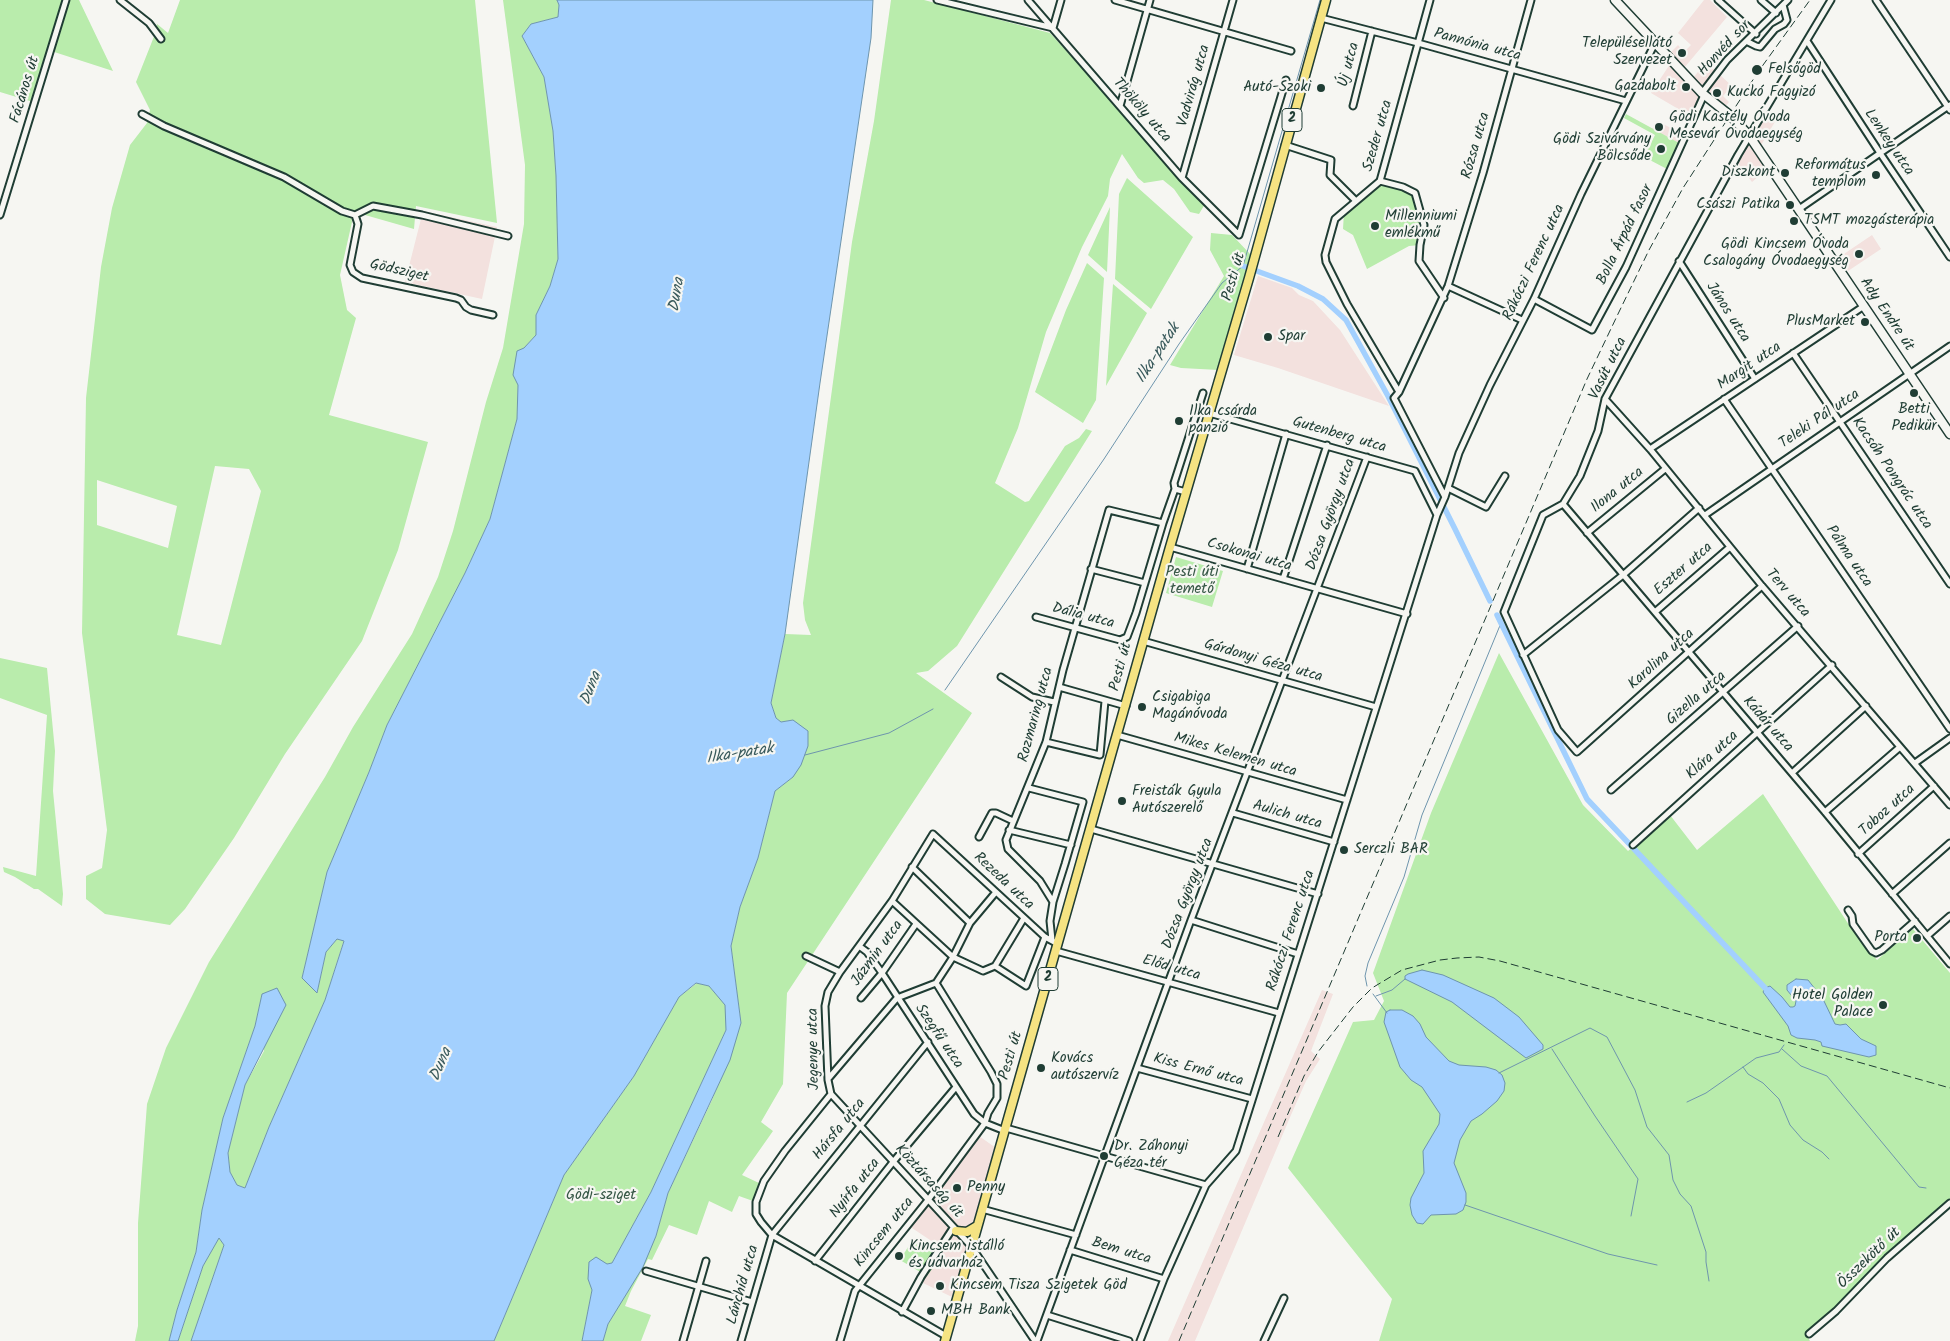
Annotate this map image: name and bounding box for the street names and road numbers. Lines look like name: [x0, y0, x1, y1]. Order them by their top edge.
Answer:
street label: Honvéd sor: [1695, 17, 1755, 81]
street label: Pannónia utca: [1432, 26, 1522, 66]
street label: Új utca: [1335, 41, 1365, 89]
street label: Vadvirág utca: [1175, 43, 1215, 129]
street label: Fácános út: [7, 54, 45, 126]
street label: Thököly utca: [1108, 75, 1174, 147]
street label: Szeder utca: [1360, 98, 1398, 174]
street label: Lenkey utca: [1859, 106, 1917, 180]
road number: 2: [1282, 108, 1302, 132]
street label: Rózsa utca: [1459, 111, 1495, 181]
street label: Bolla Árpád fasor: [1594, 182, 1658, 288]
street label: Rákóczi Ferenc utca: [1500, 202, 1570, 324]
street label: Pesti út: [1220, 251, 1250, 303]
street label: Gödsziget: [368, 257, 430, 287]
street label: Ady Endre út: [1855, 275, 1917, 355]
street label: János utca: [1701, 280, 1753, 346]
street label: Vasút utca: [1586, 335, 1632, 403]
street label: Margit utca: [1715, 339, 1785, 395]
street label: Teleki Pál utca: [1776, 386, 1864, 454]
street label: Gutenberg utca: [1290, 414, 1388, 458]
street label: Kacsóh Pongrác utca: [1847, 415, 1935, 533]
street label: Dózsa György utca: [1303, 457, 1361, 573]
street label: Ilona utca: [1588, 464, 1648, 518]
street label: Pálma utca: [1821, 523, 1875, 591]
street label: Csokonai utca: [1205, 535, 1293, 577]
street label: Eszter utca: [1651, 540, 1717, 600]
street label: Terv utca: [1761, 566, 1813, 622]
street label: Dália utca: [1050, 600, 1116, 634]
street label: Karolina utca: [1625, 626, 1699, 694]
street label: Gárdonyi Géza utca: [1202, 637, 1324, 687]
street label: Pesti út: [1107, 641, 1137, 693]
street label: Rozmaring utca: [1016, 666, 1058, 764]
street label: Gizella utca: [1663, 668, 1731, 730]
street label: Kádár utca: [1738, 693, 1796, 757]
street label: Klára utca: [1683, 728, 1743, 784]
street label: Mikes Kelemen utca: [1171, 730, 1299, 782]
street label: Toboz utca: [1856, 781, 1920, 841]
street label: Aulich utca: [1250, 798, 1324, 834]
street label: Dózsa György utca: [1160, 836, 1218, 952]
street label: Rezeda utca: [969, 849, 1037, 915]
street label: Rákóczi Ferenc utca: [1264, 868, 1320, 994]
street label: Jázmin utca: [848, 918, 908, 990]
street label: Előd utca: [1140, 952, 1202, 986]
road number: 2: [1038, 968, 1058, 991]
street label: Szegfű utca: [910, 1001, 966, 1073]
street label: Jegenye utca: [805, 1008, 825, 1090]
street label: Pesti út: [997, 1030, 1027, 1082]
street label: Kiss Ernő utca: [1151, 1050, 1245, 1092]
street label: Hársfa utca: [810, 1096, 870, 1164]
street label: Köztársaság út: [890, 1141, 966, 1223]
street label: Nyírfa utca: [827, 1155, 885, 1223]
street label: Kincsem utca: [851, 1194, 919, 1272]
street label: Összekötő út: [1835, 1224, 1905, 1294]
street label: Bem utca: [1089, 1234, 1153, 1270]
street label: Lánchíd utca: [724, 1243, 764, 1327]

